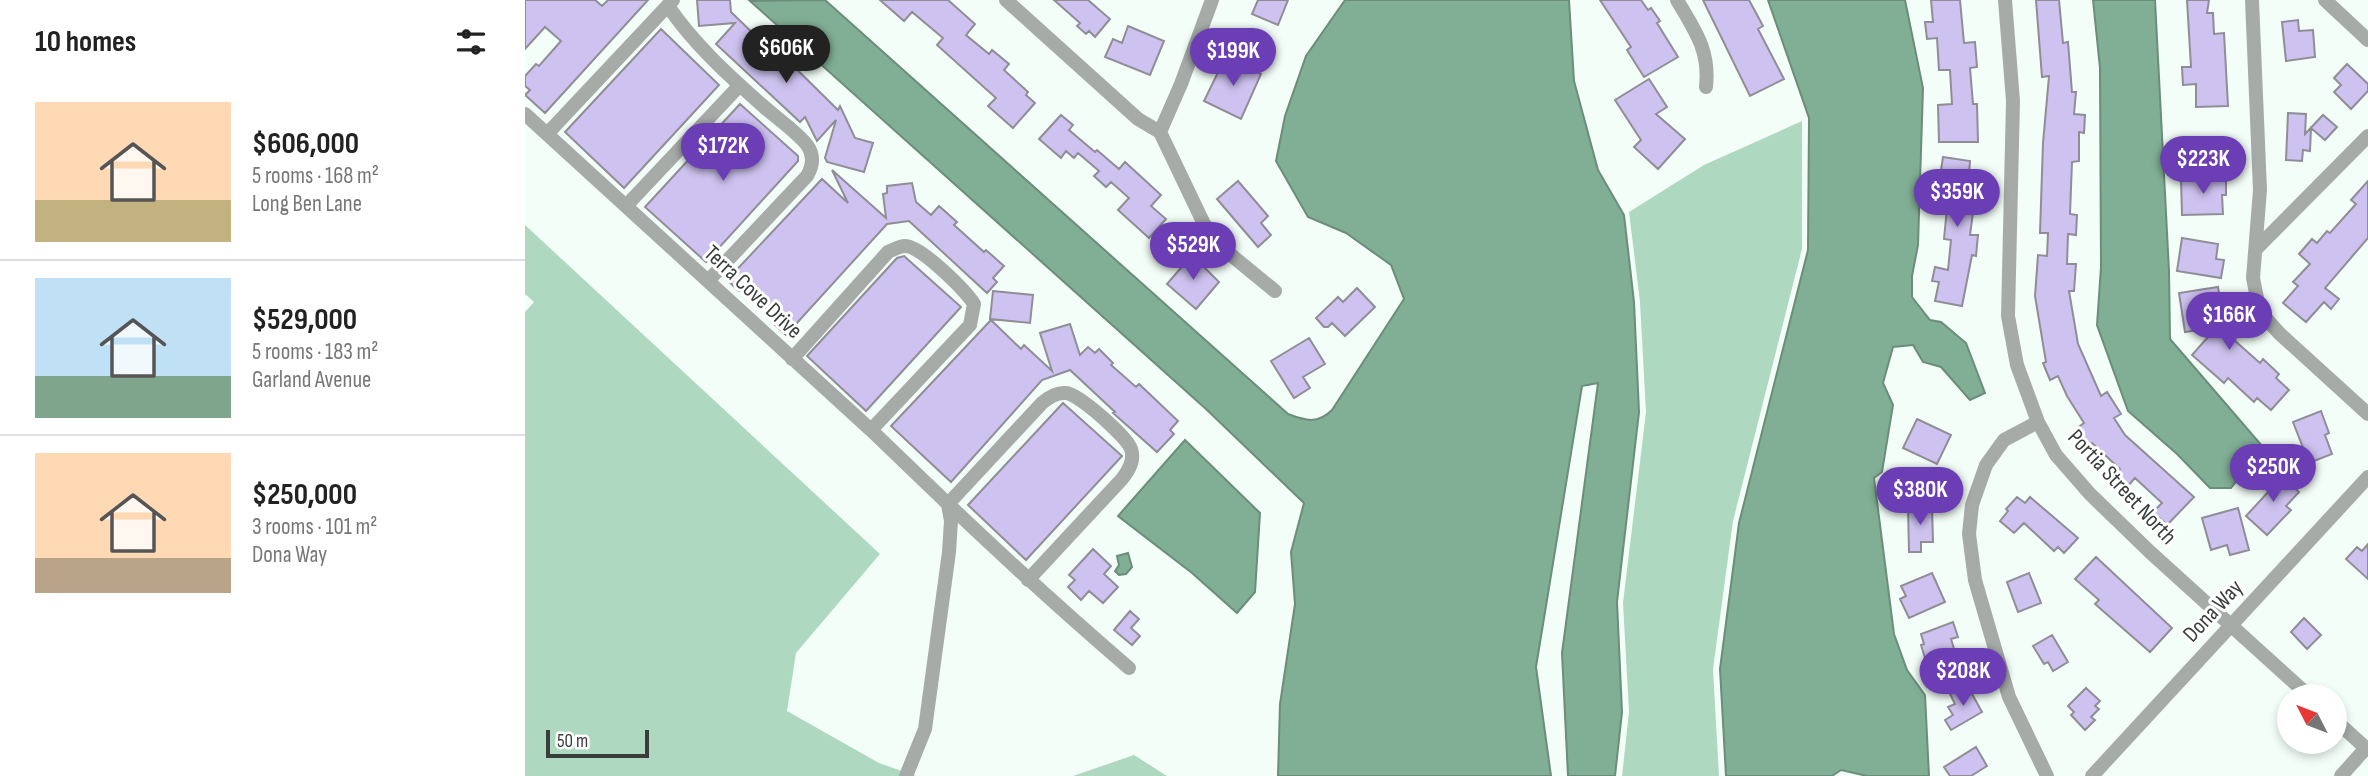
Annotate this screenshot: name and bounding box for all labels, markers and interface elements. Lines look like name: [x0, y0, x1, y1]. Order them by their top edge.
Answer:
icon: filters: [452, 23, 490, 61]
text: 10 homes: [35, 24, 136, 60]
pin: $606K: [737, 25, 835, 85]
pin: $199K: [1184, 28, 1282, 88]
text: $606K: [758, 34, 814, 62]
text: $199K: [1206, 37, 1260, 65]
pin: $172K: [674, 124, 772, 183]
text: $606,000: [252, 126, 359, 162]
icon: home: [91, 130, 175, 214]
text: $172K: [697, 132, 749, 160]
pin: $223K: [2154, 136, 2252, 196]
text: $223K: [2176, 145, 2230, 173]
text: 5 rooms · 168 m²: [252, 162, 379, 190]
pin: $359K: [1908, 170, 2006, 229]
text: $359K: [1930, 178, 1984, 206]
text: Long Ben Lane: [252, 190, 362, 218]
pin: $529K: [1144, 222, 1242, 282]
text: $529K: [1166, 231, 1220, 259]
street label: Terra Cove Drive: [698, 239, 808, 345]
pin: $166K: [2180, 292, 2278, 352]
text: $166K: [2202, 301, 2256, 329]
text: $529,000: [252, 302, 357, 338]
icon: home: [91, 306, 175, 390]
text: 5 rooms · 183 m²: [252, 338, 378, 366]
text: Garland Avenue: [252, 366, 371, 394]
street label: Portia Street North: [2062, 424, 2182, 550]
pin: $250K: [2224, 444, 2322, 504]
text: $250K: [2246, 453, 2300, 481]
pin: $380K: [1871, 468, 1969, 527]
text: $380K: [1892, 476, 1948, 504]
text: $250,000: [252, 477, 357, 513]
icon: home: [91, 481, 175, 565]
text: 3 rooms · 101 m²: [252, 513, 377, 541]
text: Dona Way: [252, 541, 327, 569]
street label: Dona Way: [2177, 574, 2249, 648]
pin: $208K: [1914, 648, 2012, 708]
text: $208K: [1936, 657, 1990, 685]
north arrow: [2277, 684, 2347, 754]
map controls: [2277, 684, 2347, 754]
scale bar: [546, 727, 649, 759]
text: 50 m: [557, 730, 588, 753]

